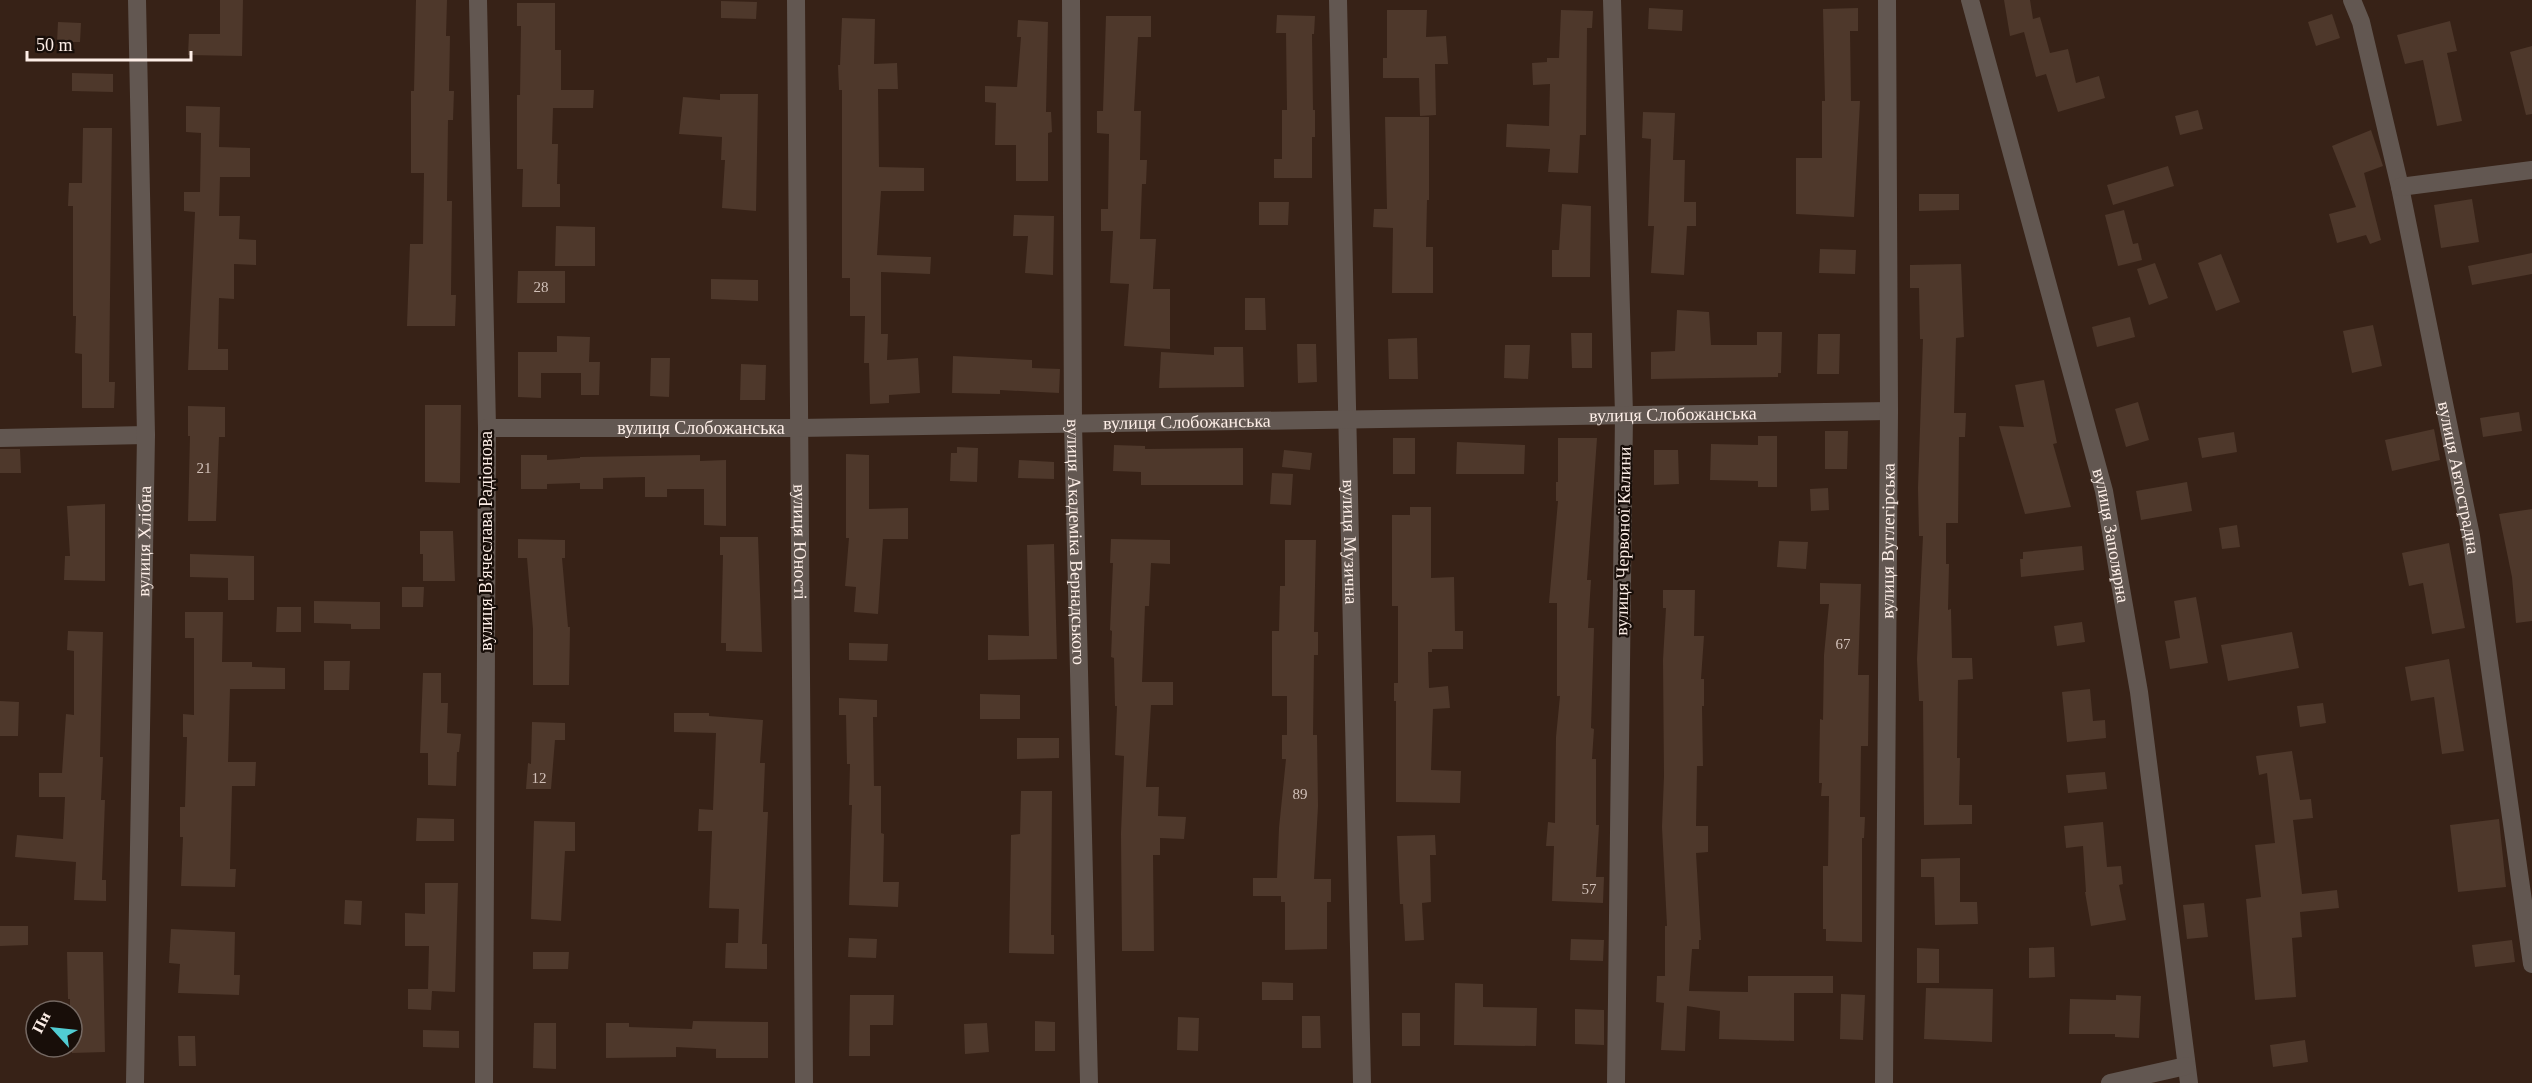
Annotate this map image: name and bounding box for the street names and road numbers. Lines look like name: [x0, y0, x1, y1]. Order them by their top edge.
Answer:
street label: вулиця Автострадна: [2434, 400, 2483, 555]
street label: вулиця Слобожанська: [1589, 403, 1757, 426]
street label: вулиця Слобожанська: [1103, 411, 1271, 433]
street label: вулиця Слобожанська: [617, 418, 785, 438]
street label: вулиця Академіка Вернадського: [1063, 419, 1089, 665]
street label: вулиця В'ячеслава Радіонова: [476, 431, 496, 651]
street label: вулиця Червоної Калини: [1611, 446, 1635, 636]
street label: вулиця Вуглегірська: [1877, 463, 1899, 619]
street label: вулиця Заполярна: [2088, 466, 2133, 604]
street label: вулиця Музична: [1339, 479, 1361, 605]
street label: вулиця Юності: [790, 484, 810, 600]
street label: вулиця Хлібна: [133, 485, 155, 597]

